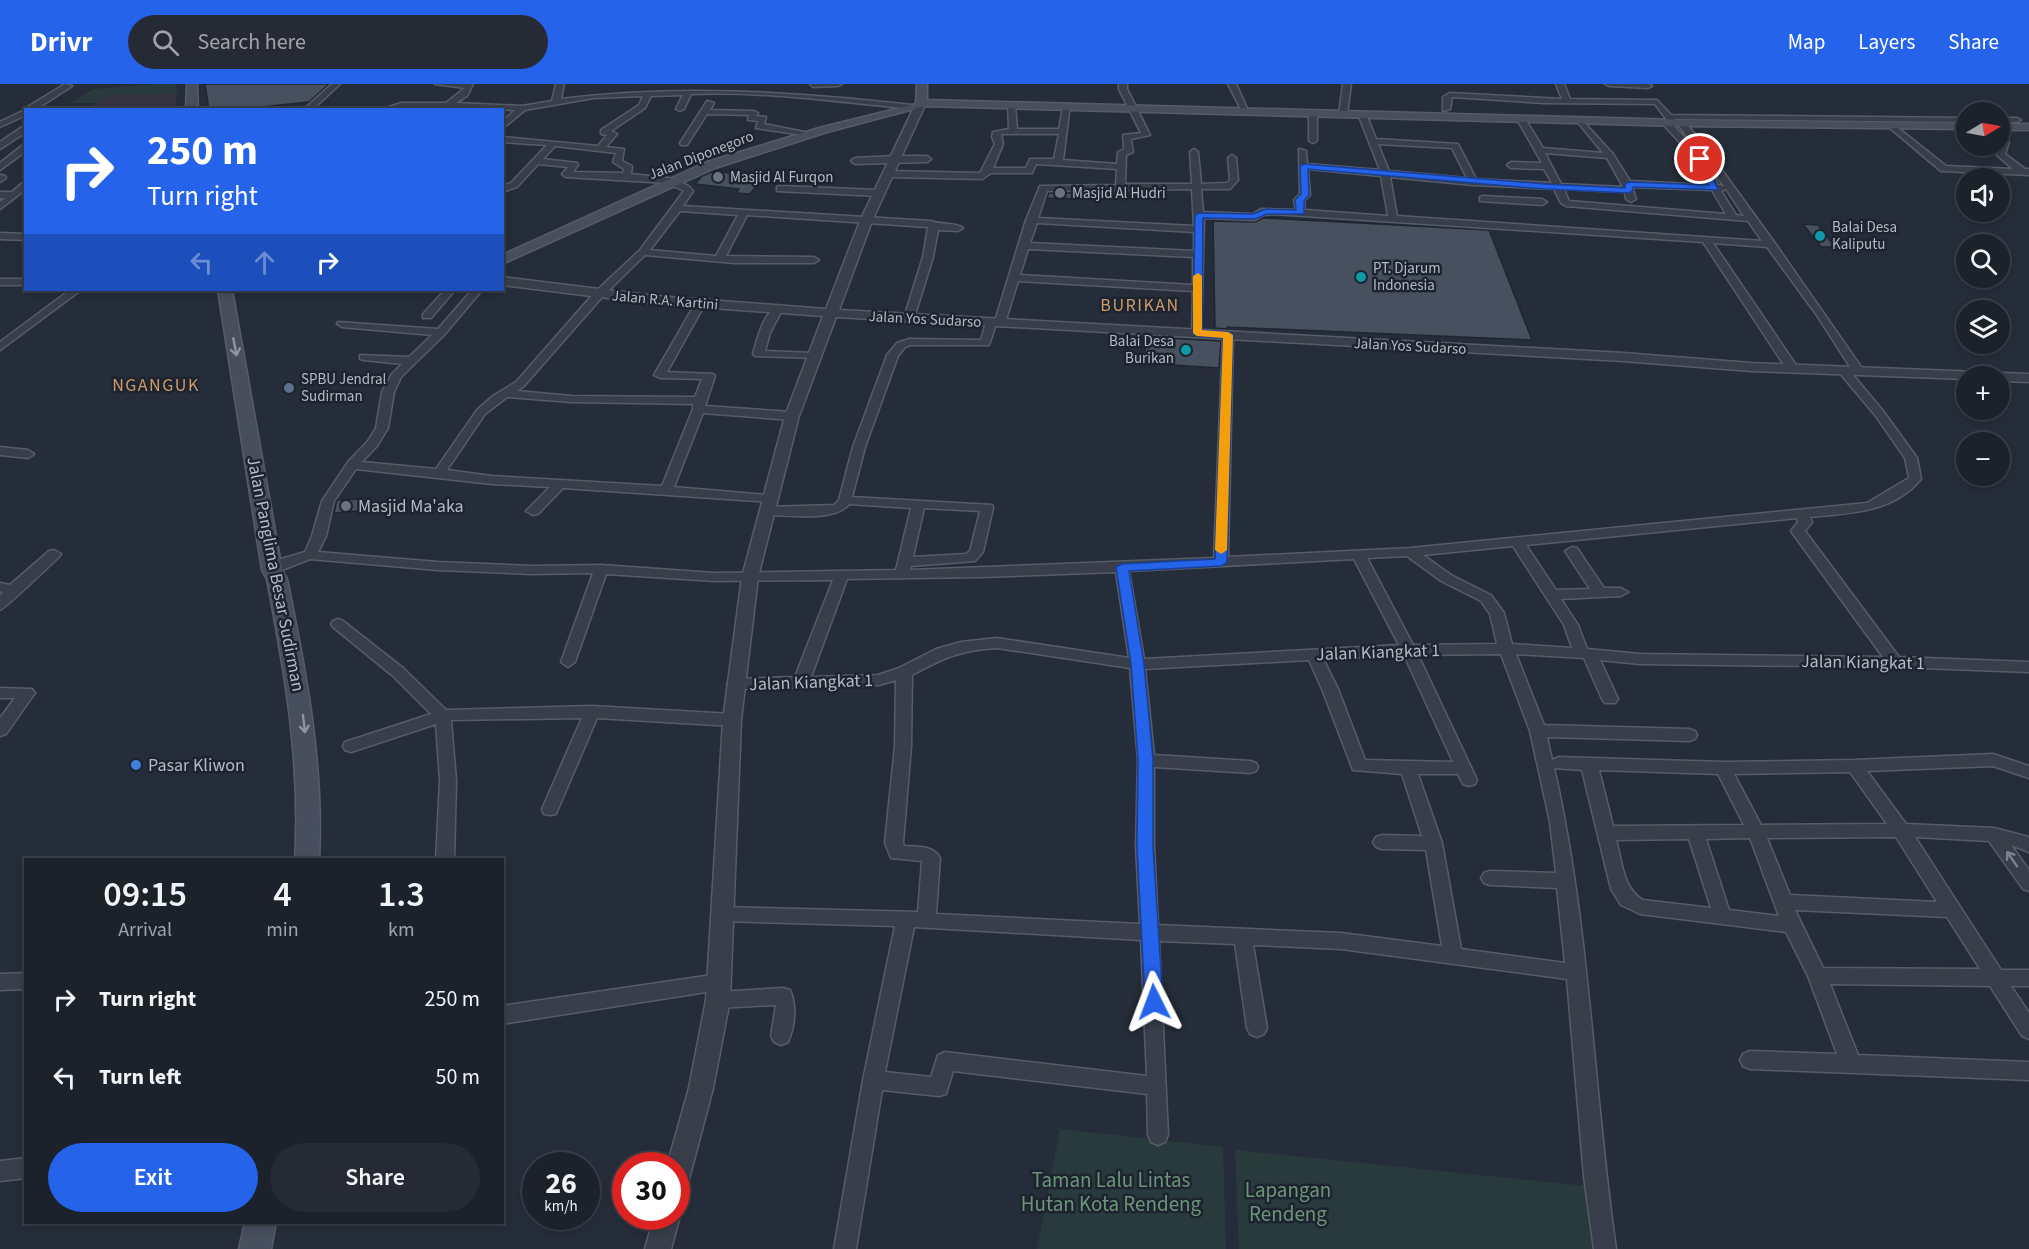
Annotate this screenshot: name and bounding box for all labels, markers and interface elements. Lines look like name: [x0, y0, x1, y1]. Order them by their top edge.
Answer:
search box: [128, 15, 548, 69]
text: Drivr: [30, 22, 92, 62]
icon: search: [149, 26, 182, 59]
text: Search here: [197, 26, 306, 58]
text: Map: [1788, 27, 1825, 57]
text: Layers: [1858, 27, 1915, 57]
text: Share: [1948, 27, 1999, 57]
north arrow: [1956, 102, 2010, 156]
map controls: [1956, 102, 2010, 486]
text: 250 m: [147, 121, 258, 181]
street label: Jalan Diponegoro: [646, 126, 757, 185]
icon: right: [48, 132, 126, 210]
pin: [1674, 133, 1725, 184]
icon: arrive: [1683, 142, 1716, 175]
place label: Masjid Al Furqon: [730, 167, 833, 188]
button: sound: [1956, 168, 2010, 222]
marker: Masjid Al Furqon: [711, 170, 725, 184]
text: Turn right: [147, 177, 258, 216]
place label: Masjid Al Hudri: [1072, 183, 1166, 204]
marker: Masjid Al Hudri: [1053, 186, 1067, 200]
place label: Balai Desa Kaliputu: [1832, 217, 1897, 255]
marker: Balai Desa Kaliputu: [1813, 229, 1827, 243]
button: search: [1956, 234, 2010, 288]
icon: left: [185, 246, 218, 279]
icon: ahead: [248, 246, 281, 279]
icon: right: [311, 246, 344, 279]
place label: PT. Djarum Indonesia: [1373, 258, 1441, 296]
marker: PT. Djarum Indonesia: [1354, 270, 1368, 284]
street label: Jalan R.A. Kartini: [611, 285, 719, 316]
district label: BURIKAN: [1100, 293, 1180, 318]
button: layers: [1956, 300, 2010, 354]
street label: Jalan Yos Sudarso: [868, 306, 982, 333]
place label: Balai Desa Burikan: [1109, 331, 1174, 369]
street label: Jalan Yos Sudarso: [1353, 333, 1467, 360]
one-way arrow: [230, 337, 241, 356]
marker: Balai Desa Burikan: [1179, 343, 1193, 357]
button: +: [1956, 366, 2010, 420]
place label: SPBU Jendral Sudirman: [301, 369, 387, 407]
district label: NGANGUK: [112, 373, 200, 398]
marker: SPBU Jendral Sudirman: [282, 381, 296, 395]
button: −: [1956, 432, 2010, 486]
street label: Jalan Panglima Besar Sudirman: [240, 455, 311, 694]
place label: Masjid Ma'aka: [358, 494, 464, 519]
marker: Masjid Ma'aka: [339, 499, 353, 513]
street label: Jalan Kiangkat 1: [1316, 638, 1440, 667]
street label: Jalan Kiangkat 1: [1801, 649, 1925, 676]
street label: Jalan Kiangkat 1: [749, 668, 873, 697]
one-way arrow: [298, 714, 309, 734]
place label: Pasar Kliwon: [148, 753, 245, 778]
marker: Pasar Kliwon: [129, 758, 143, 772]
one-way arrow: [2006, 852, 2018, 868]
text: 09:15: [103, 869, 187, 920]
text: 4: [273, 869, 292, 920]
text: 1.3: [378, 869, 425, 920]
text: Arrival: [118, 916, 172, 944]
text: min: [266, 916, 299, 944]
text: km: [388, 916, 415, 944]
position arrow: [1122, 970, 1186, 1034]
icon: right: [48, 983, 81, 1016]
text: Turn right: [99, 983, 196, 1015]
text: 250 m: [425, 983, 480, 1015]
icon: left: [48, 1061, 81, 1094]
text: Turn left: [99, 1061, 181, 1093]
text: 50 m: [435, 1061, 480, 1093]
button: Exit: [48, 1143, 258, 1212]
button: Share: [270, 1143, 480, 1212]
speed limit sign: 30: [612, 1152, 690, 1230]
text: 26: [545, 1162, 577, 1205]
park label: Taman Lalu Lintas Hutan Kota Rendeng: [1021, 1165, 1202, 1219]
park label: Lapangan Rendeng: [1245, 1175, 1331, 1229]
text: km/h: [544, 1196, 578, 1217]

